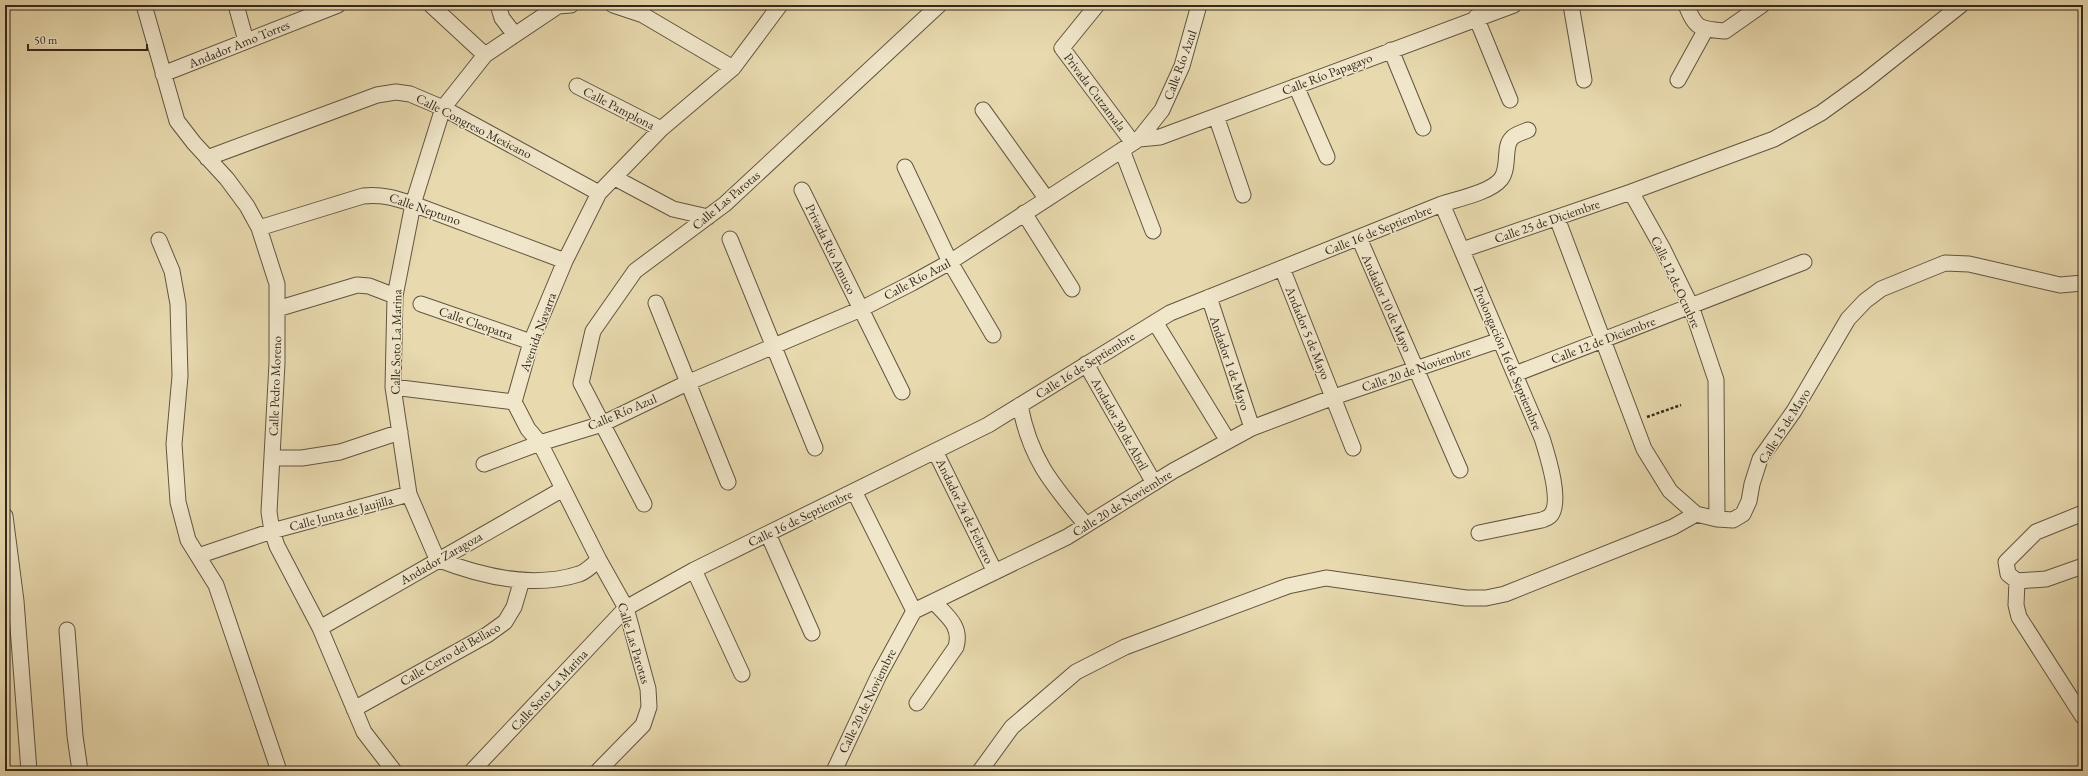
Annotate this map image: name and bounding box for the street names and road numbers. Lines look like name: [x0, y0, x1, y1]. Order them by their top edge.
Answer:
street label: Andador Amo Torres: [185, 16, 292, 72]
street label: Calle Río Azul: [1159, 28, 1201, 102]
street label: Privada Cutzamala: [1060, 49, 1130, 135]
street label: Calle Río Papagayo: [1279, 49, 1375, 99]
street label: Calle Pamplona: [580, 83, 658, 134]
street label: Calle Congreso Mexicano: [413, 89, 535, 163]
street label: Calle Las Parotas: [688, 167, 764, 233]
street label: Calle Neptuno: [387, 189, 463, 229]
street label: Calle 25 de Diciembre: [1492, 195, 1602, 247]
street label: Privada Río Amuco: [802, 201, 860, 297]
street label: Calle 16 de Septiembre: [1322, 201, 1434, 259]
street label: Calle 12 de Octubre: [1647, 233, 1705, 331]
street label: Andador 10 de Mayo: [1357, 251, 1416, 355]
street label: Calle Río Azul: [881, 254, 953, 304]
street label: Andador 5 de Mayo: [1281, 283, 1334, 382]
street label: Prolongación 16 de Septiembre: [1470, 283, 1546, 433]
street label: Calle Soto La Marina: [387, 288, 405, 395]
street label: Avenida Navarra: [516, 289, 560, 375]
street label: Calle Cleopatra: [437, 302, 516, 344]
street label: Andador 1 de Mayo: [1206, 312, 1254, 413]
street label: Calle 12 de Diciembre: [1548, 312, 1658, 368]
street label: Calle 16 de Septiembre: [1032, 328, 1138, 402]
street label: Calle Pedro Moreno: [265, 336, 285, 436]
street label: Calle 20 de Noviembre: [1359, 342, 1473, 396]
street label: Andador 30 de Abril: [1087, 374, 1152, 473]
street label: Calle 15 de Mayo: [1754, 385, 1814, 467]
street label: Calle Río Azul: [585, 390, 659, 434]
street label: Andador 24 de Febrero: [932, 455, 998, 566]
street label: Calle 20 de Noviembre: [1069, 465, 1175, 541]
street label: Calle 16 de Septiembre: [745, 485, 855, 551]
street label: Calle Junta de Jaujilla: [287, 491, 395, 535]
street label: Andador Zaragoza: [396, 527, 486, 589]
street label: Calle Las Parotas: [614, 600, 654, 686]
street label: Calle Cerro del Bellaco: [397, 618, 503, 690]
street label: Calle Soto La Marina: [507, 645, 592, 734]
street label: Calle 20 de Noviembre: [834, 646, 900, 756]

